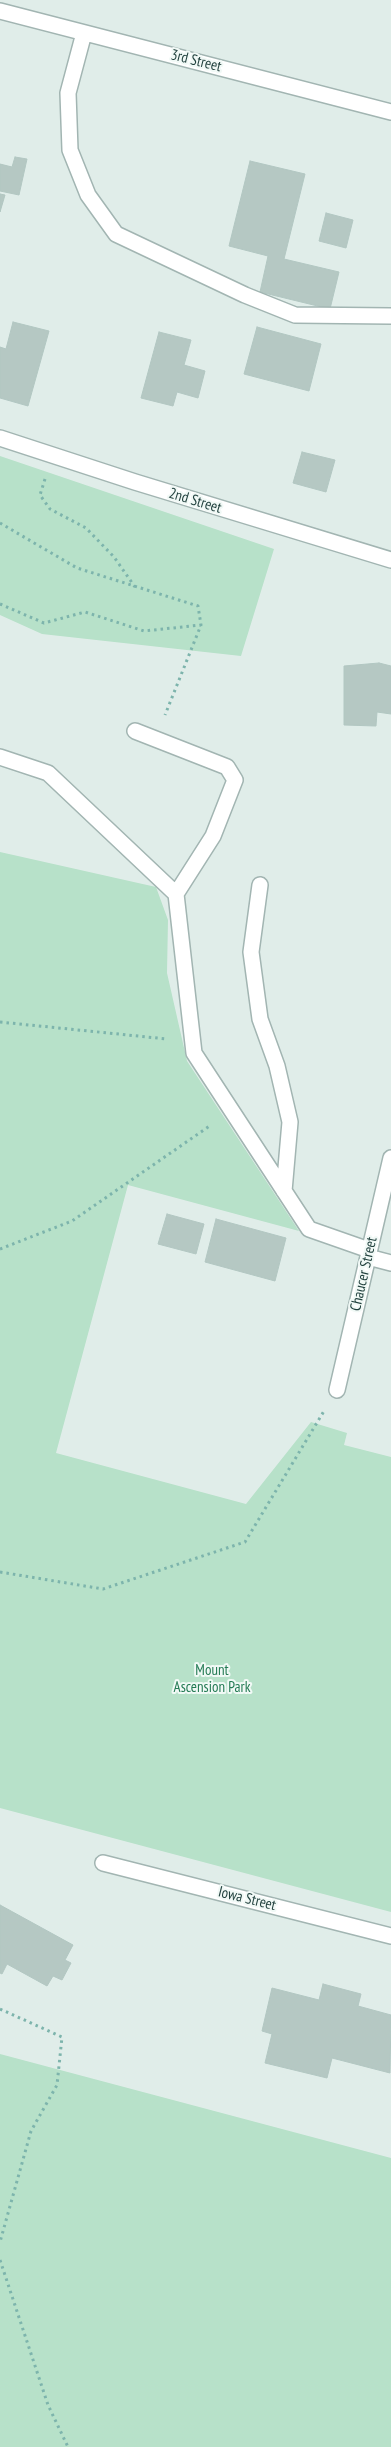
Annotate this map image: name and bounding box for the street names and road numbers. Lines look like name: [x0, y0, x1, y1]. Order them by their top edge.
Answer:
street label: 3rd Street: [169, 46, 223, 76]
street label: 2nd Street: [167, 484, 223, 518]
street label: Chaucer Street: [347, 1235, 381, 1313]
street label: Iowa Street: [216, 1883, 278, 1915]

